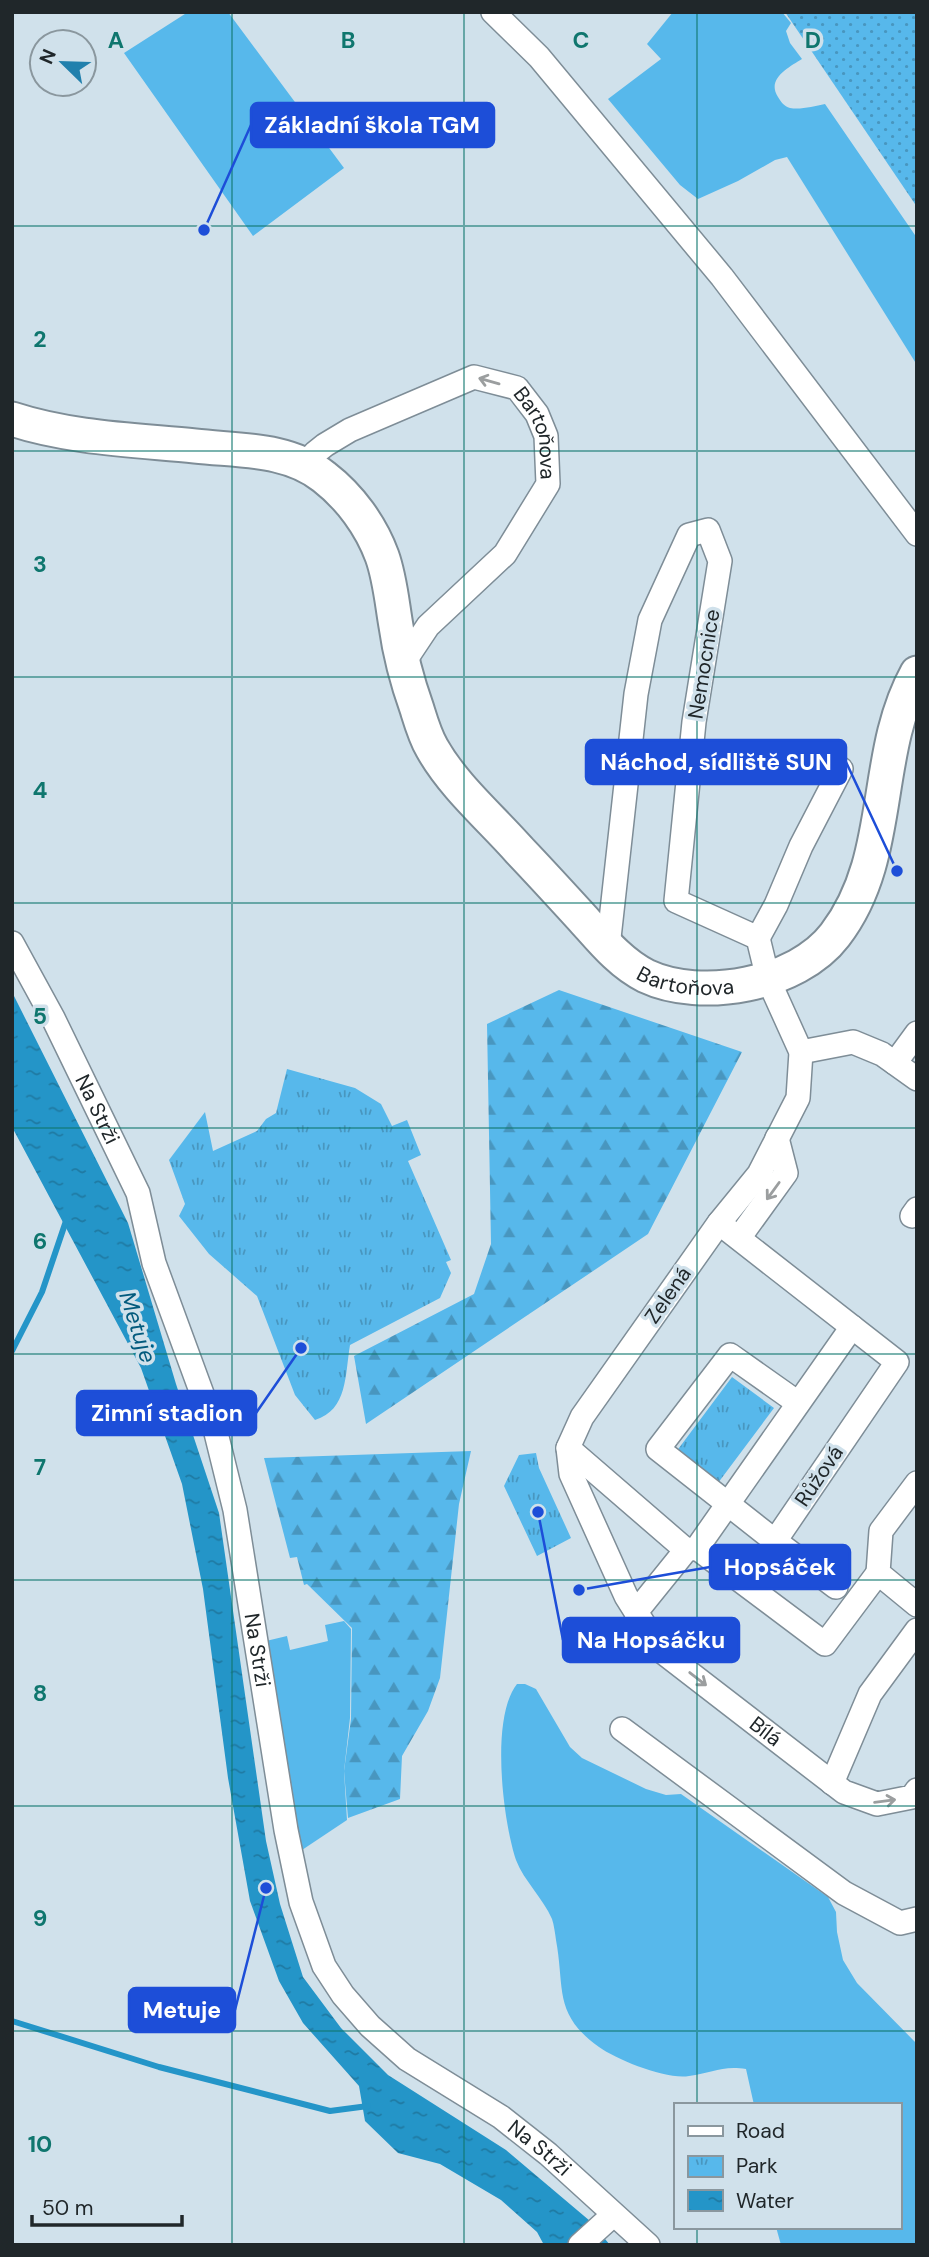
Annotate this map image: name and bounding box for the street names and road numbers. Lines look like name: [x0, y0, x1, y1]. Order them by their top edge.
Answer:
street label: Bartoňova: [507, 381, 562, 480]
street label: Nemocnice: [682, 607, 726, 721]
street label: Bartoňova: [632, 960, 735, 1002]
street label: Na Strži: [69, 1070, 126, 1149]
street label: Zelená: [638, 1261, 698, 1329]
street label: Růžová: [788, 1440, 850, 1512]
street label: Na Strži: [238, 1611, 277, 1689]
street label: Bílá: [744, 1710, 787, 1753]
street label: Na Strži: [502, 2114, 577, 2182]

